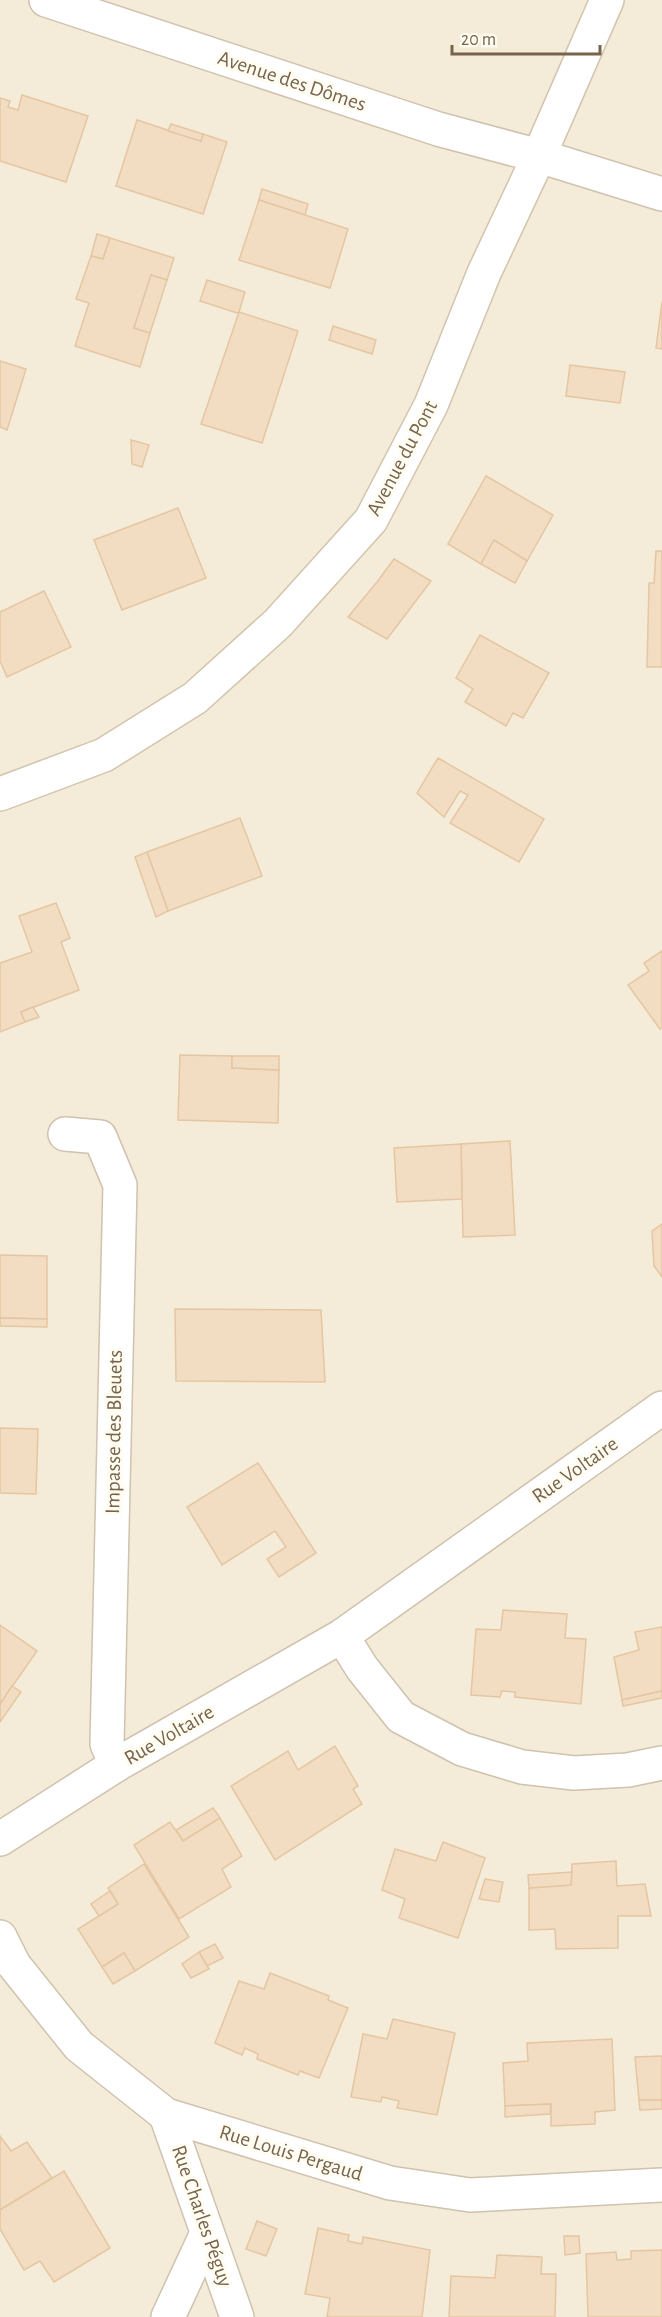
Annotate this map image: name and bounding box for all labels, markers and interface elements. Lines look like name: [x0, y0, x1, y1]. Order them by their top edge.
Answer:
scale bar: [452, 18, 600, 56]
text: 20 m: [461, 31, 496, 49]
street label: Avenue des Dômes: [215, 47, 369, 115]
street label: Avenue du Pont: [363, 397, 441, 519]
street label: Impasse des Bleuets: [102, 1350, 126, 1514]
street label: Rue Voltaire: [528, 1433, 622, 1507]
street label: Rue Voltaire: [121, 1701, 217, 1769]
street label: Rue Louis Pergaud: [217, 2121, 365, 2185]
street label: Rue Charles Péguy: [168, 2142, 236, 2290]

